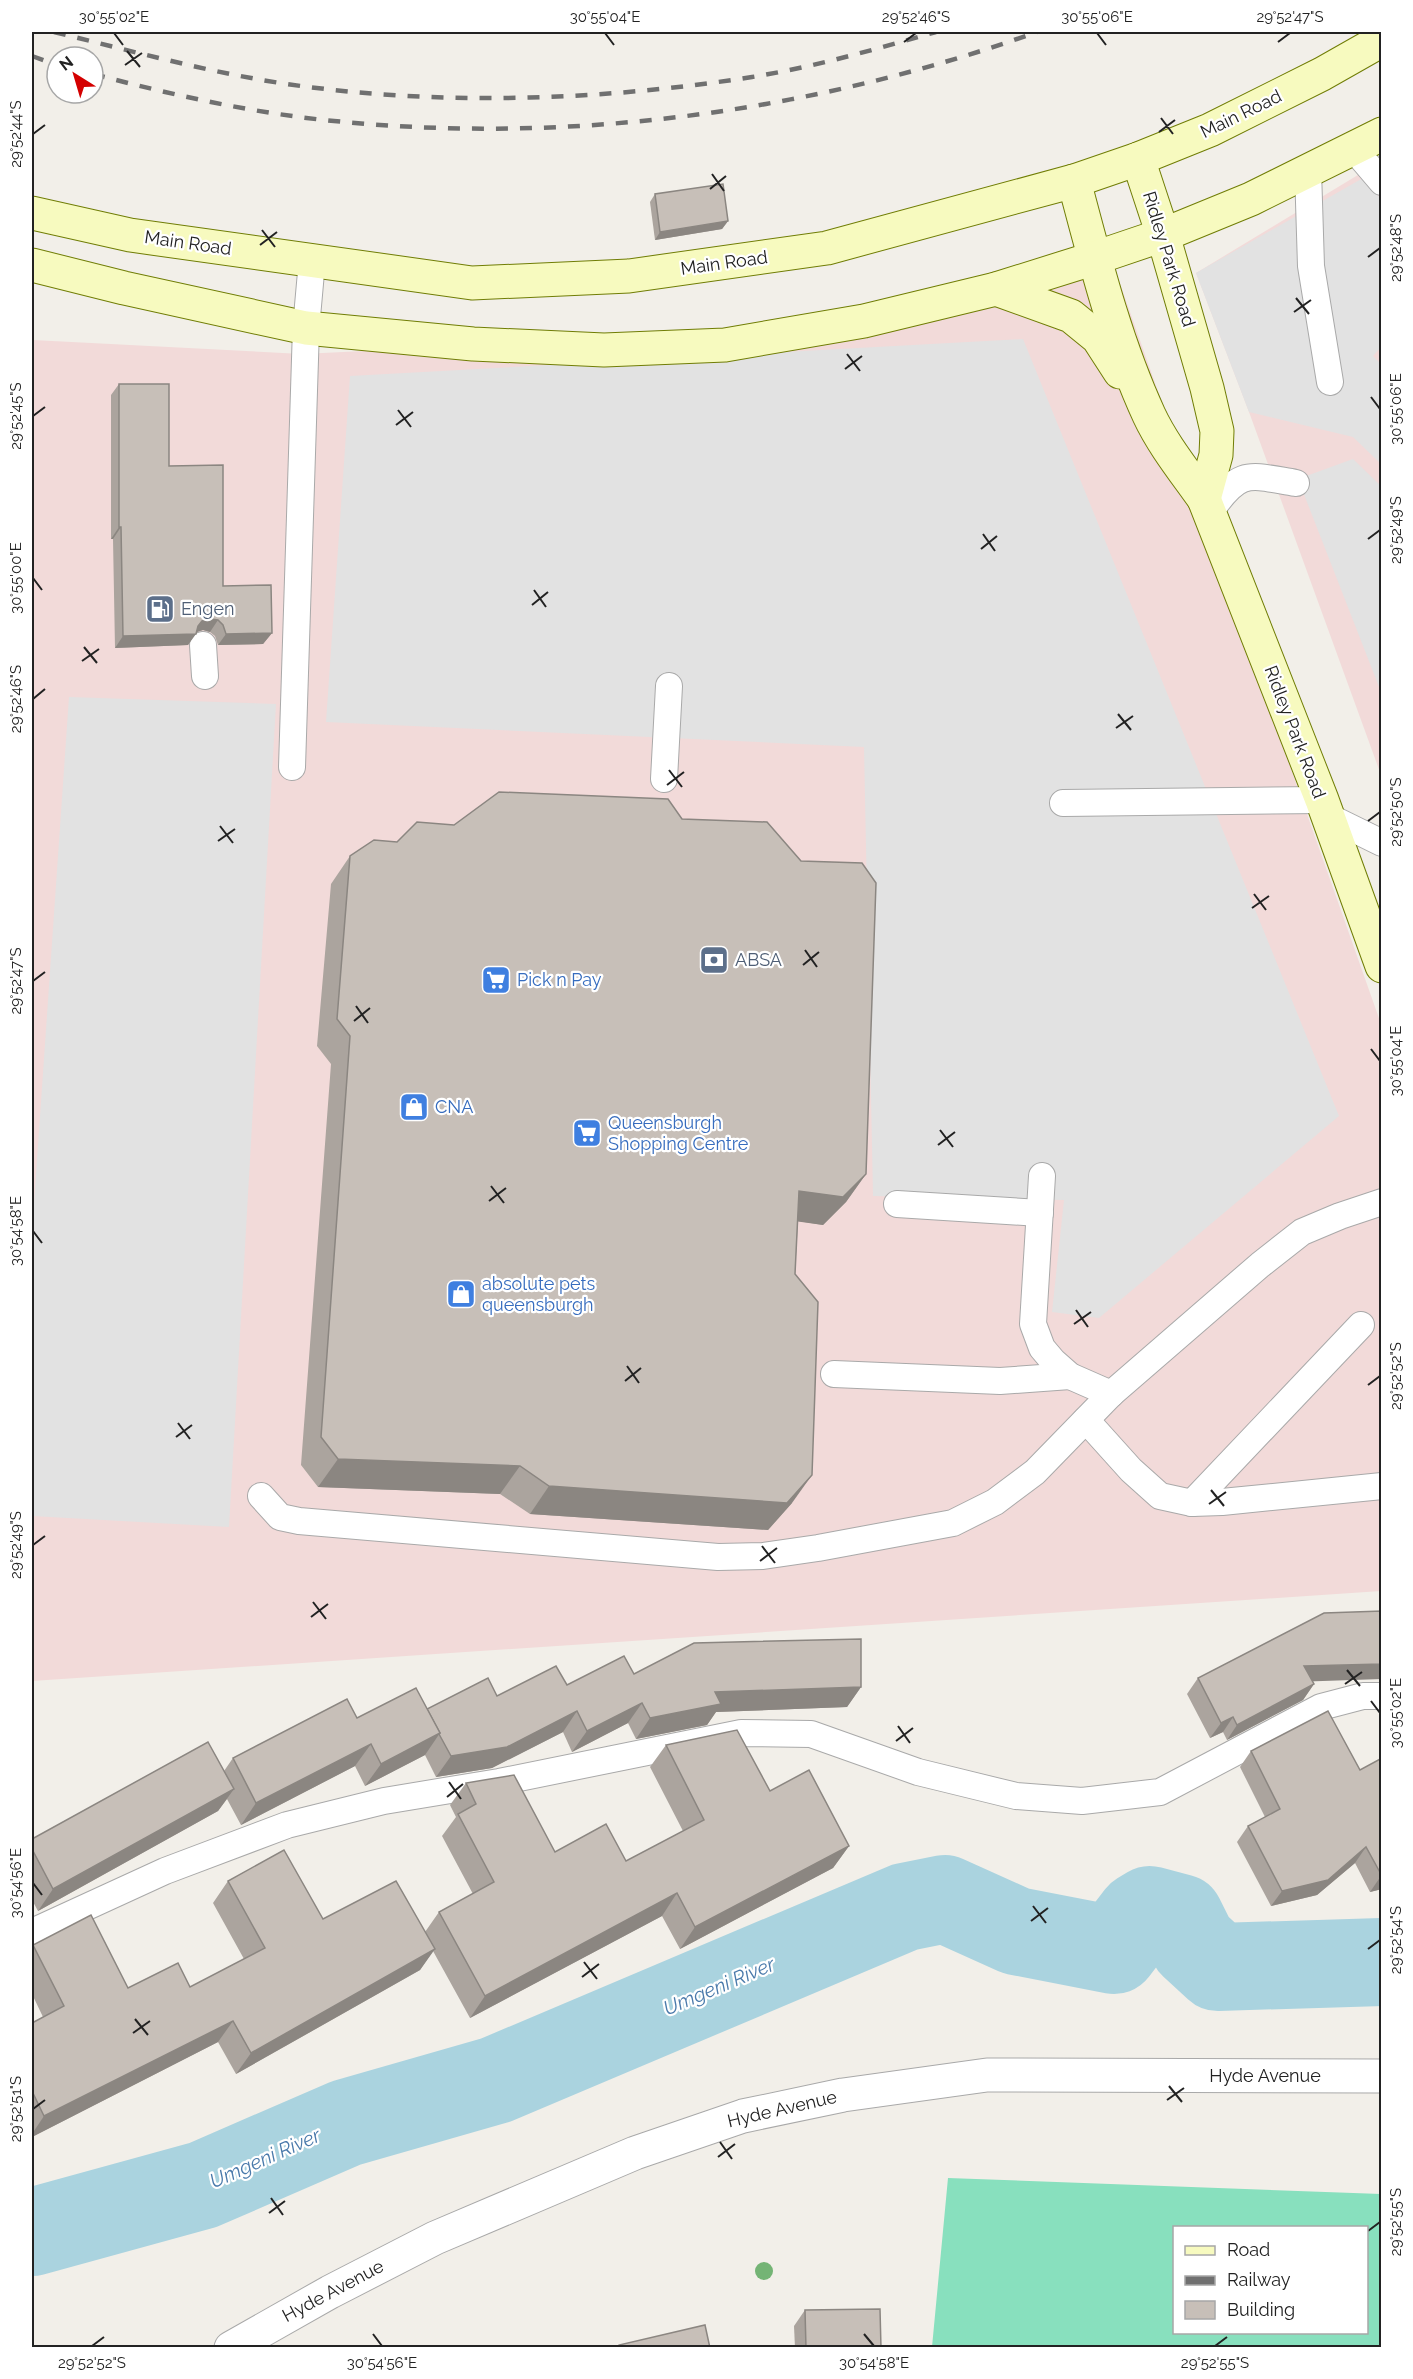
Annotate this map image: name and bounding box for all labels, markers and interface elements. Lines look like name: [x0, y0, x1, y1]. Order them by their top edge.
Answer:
text: 30°55'02"E: [79, 8, 149, 26]
text: 30°55'04"E: [570, 8, 640, 26]
text: 29°52'46"S: [882, 8, 950, 26]
text: 30°55'06"E: [1061, 8, 1133, 26]
text: 29°52'47"S: [1256, 8, 1324, 26]
north arrow: [45, 45, 105, 105]
text: N: [56, 52, 77, 75]
street label: Main Road: [1197, 85, 1285, 142]
text: 29°52'44"S: [7, 100, 25, 168]
street label: Ridley Park Road: [1139, 189, 1200, 329]
text: 29°52'48"S: [1387, 214, 1405, 282]
street label: Main Road: [143, 226, 233, 259]
street label: Main Road: [679, 246, 769, 279]
text: 30°55'06"E: [1387, 373, 1405, 445]
text: 29°52'45"S: [7, 382, 25, 450]
text: 29°52'49"S: [1387, 496, 1405, 564]
text: 30°55'00"E: [7, 542, 25, 614]
fuel station icon: Engen: [144, 593, 176, 625]
place label: Engen: [181, 598, 235, 619]
street label: Ridley Park Road: [1261, 663, 1330, 801]
text: 29°52'46"S: [7, 665, 25, 733]
text: 29°52'50"S: [1387, 777, 1405, 847]
bank icon: ABSA: [698, 944, 730, 976]
text: 29°52'47"S: [7, 947, 25, 1015]
place label: ABSA: [735, 949, 782, 970]
supermarket icon: Pick n Pay: [480, 964, 512, 996]
place label: Pick n Pay: [517, 969, 602, 990]
text: 30°55'04"E: [1387, 1026, 1405, 1096]
shop icon: CNA: [398, 1091, 430, 1123]
place label: CNA: [435, 1096, 473, 1117]
place label: Queensburgh Shopping Centre: [608, 1112, 749, 1154]
supermarket icon: Queensburgh Shopping Centre: [571, 1117, 603, 1149]
text: 30°54'58"E: [7, 1196, 25, 1266]
place label: absolute pets queensburgh: [482, 1273, 596, 1315]
shop icon: absolute pets queensburgh: [445, 1278, 477, 1310]
text: 29°52'52"S: [1387, 1342, 1405, 1410]
text: 29°52'49"S: [7, 1511, 25, 1579]
text: 30°55'02"E: [1387, 1678, 1405, 1748]
text: 30°54'56"E: [7, 1848, 25, 1918]
text: 29°52'54"S: [1387, 1906, 1405, 1974]
water label: Umgeni River: [660, 1951, 779, 2020]
street label: Hyde Avenue: [1209, 2065, 1321, 2086]
text: 29°52'51"S: [7, 2076, 25, 2142]
street label: Hyde Avenue: [725, 2086, 839, 2131]
water label: Umgeni River: [206, 2122, 325, 2193]
text: 29°52'55"S: [1387, 2188, 1405, 2256]
legend: [1173, 2226, 1368, 2334]
text: Road: [1227, 2239, 1270, 2260]
street label: Hyde Avenue: [279, 2255, 387, 2326]
text: Railway: [1227, 2269, 1291, 2290]
text: Building: [1227, 2299, 1295, 2320]
text: 29°52'52"S: [58, 2354, 126, 2372]
text: 30°54'56"E: [347, 2354, 417, 2372]
text: 30°54'58"E: [839, 2354, 909, 2372]
text: 29°52'55"S: [1181, 2354, 1249, 2372]

